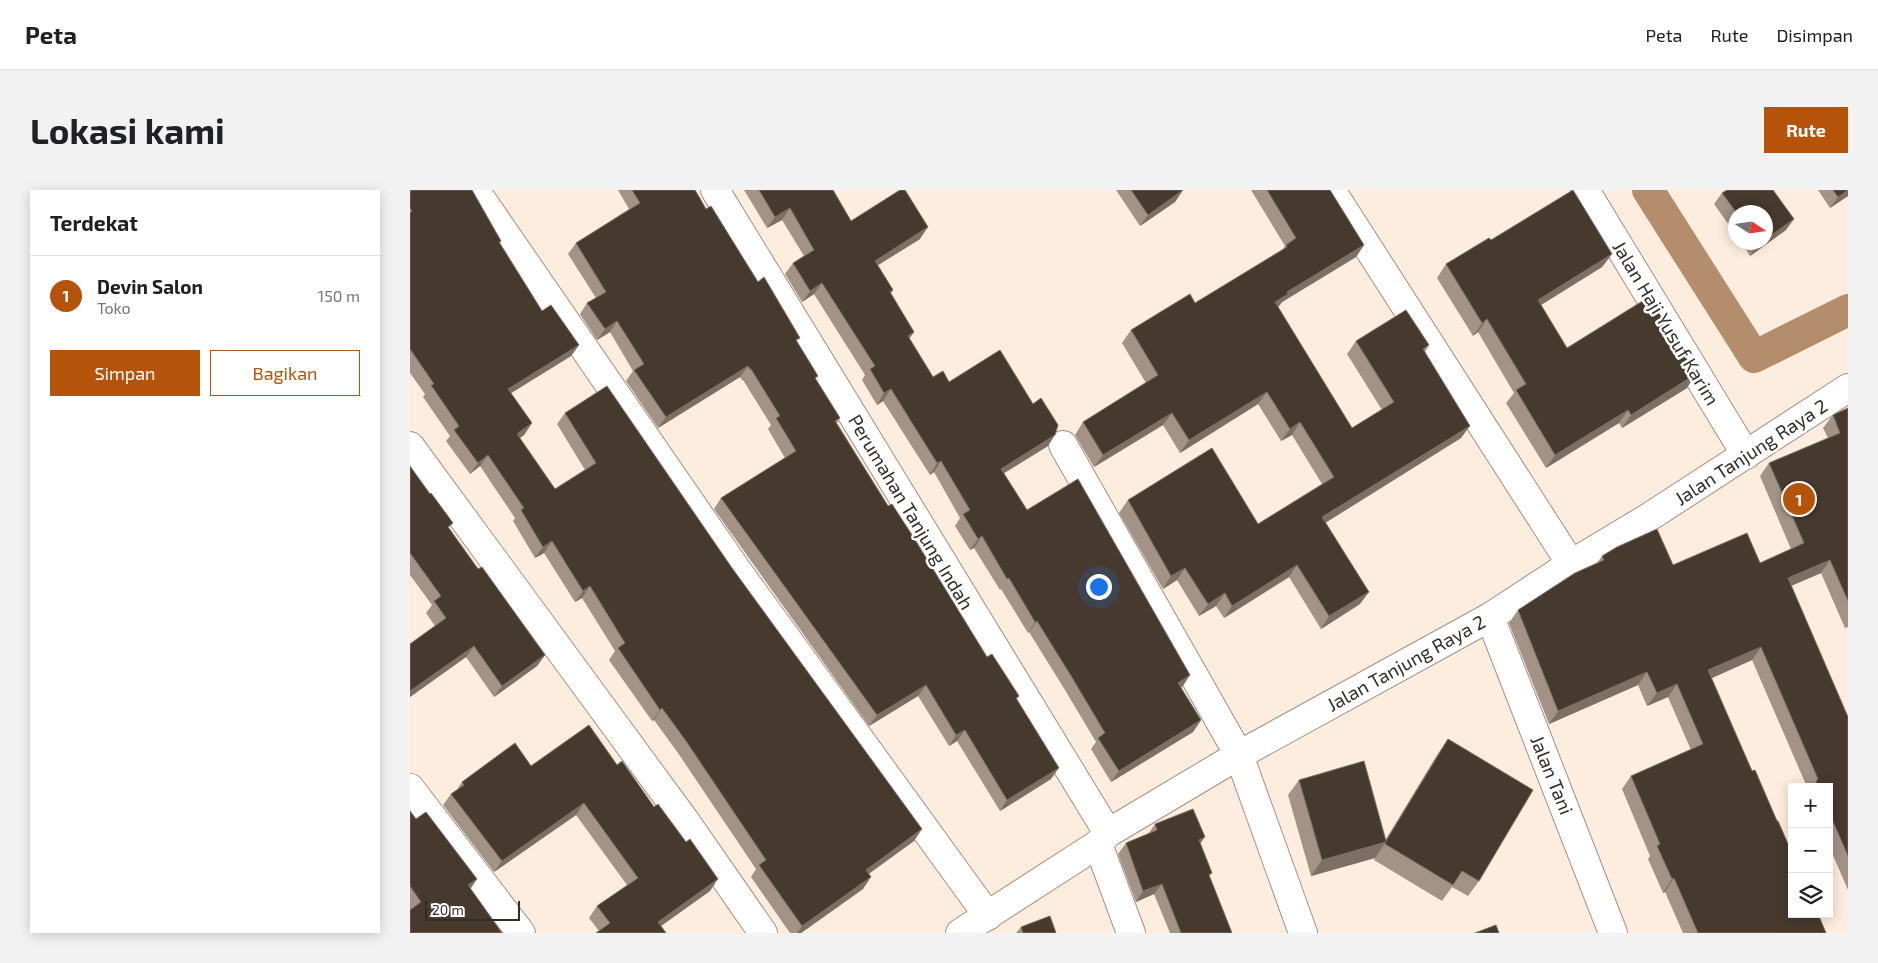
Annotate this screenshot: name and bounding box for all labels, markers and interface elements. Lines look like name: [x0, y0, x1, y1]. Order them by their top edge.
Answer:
text: Peta: [25, 20, 77, 49]
text: Peta: [1646, 24, 1683, 46]
text: Rute: [1711, 24, 1748, 46]
text: Disimpan: [1776, 24, 1853, 46]
button: Rute: [1764, 107, 1848, 153]
text: Lokasi kami: [30, 109, 225, 151]
north arrow: [1728, 205, 1773, 250]
text: Terdekat: [50, 210, 138, 235]
street label: Jalan Haji Yusuf Karim: [1608, 237, 1725, 409]
text: Devin Salon: [97, 275, 203, 298]
text: 1: [63, 286, 69, 305]
text: 150 m: [318, 286, 360, 305]
text: Toko: [97, 298, 131, 317]
button: Simpan: [50, 350, 200, 396]
button: Bagikan: [210, 350, 360, 396]
street label: Jalan Tanjung Raya 2: [1670, 394, 1831, 510]
street label: Perumahan Tanjung Indah: [844, 410, 979, 614]
pin: 1: [1783, 480, 1815, 518]
your location: [1086, 574, 1112, 600]
street label: Jalan Tanjung Raya 2: [1323, 609, 1489, 716]
street label: Jalan Tani: [1526, 732, 1579, 818]
map controls: [1788, 783, 1833, 918]
button: +: [1788, 783, 1833, 828]
button: −: [1788, 828, 1833, 873]
button: layers: [1788, 873, 1833, 918]
scale bar: [425, 898, 520, 921]
text: 20 m: [432, 901, 464, 918]

